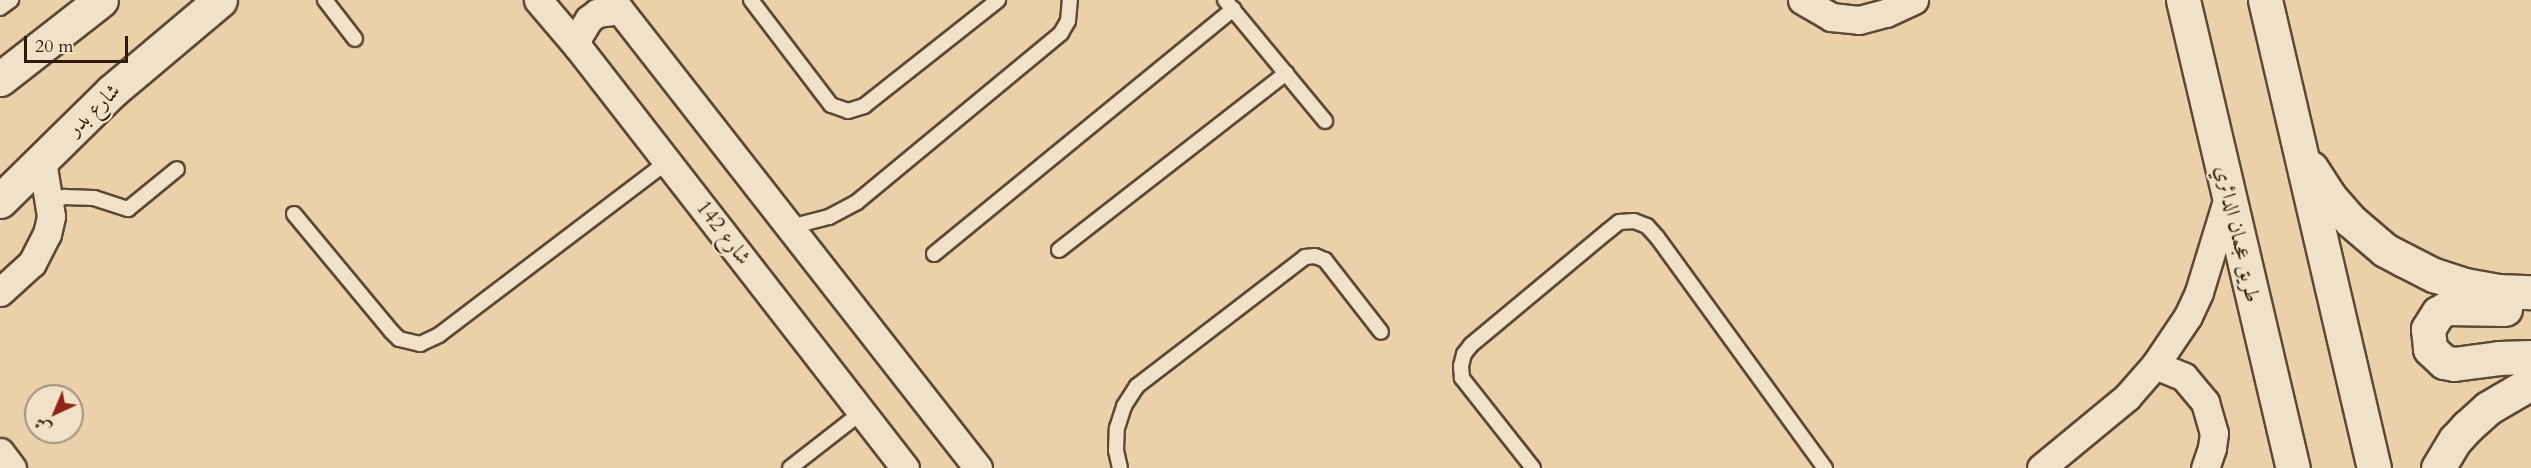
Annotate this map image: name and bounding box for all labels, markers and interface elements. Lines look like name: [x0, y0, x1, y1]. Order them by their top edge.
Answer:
scale bar: [27, 24, 130, 62]
text: 20 m: [35, 34, 74, 59]
street label: شارع بدر: [62, 79, 126, 141]
street label: طريق عجمان الدائري: [2209, 163, 2265, 305]
street label: شارع 142: [690, 196, 756, 270]
north arrow: [24, 384, 84, 444]
text: ش: [30, 412, 56, 439]

